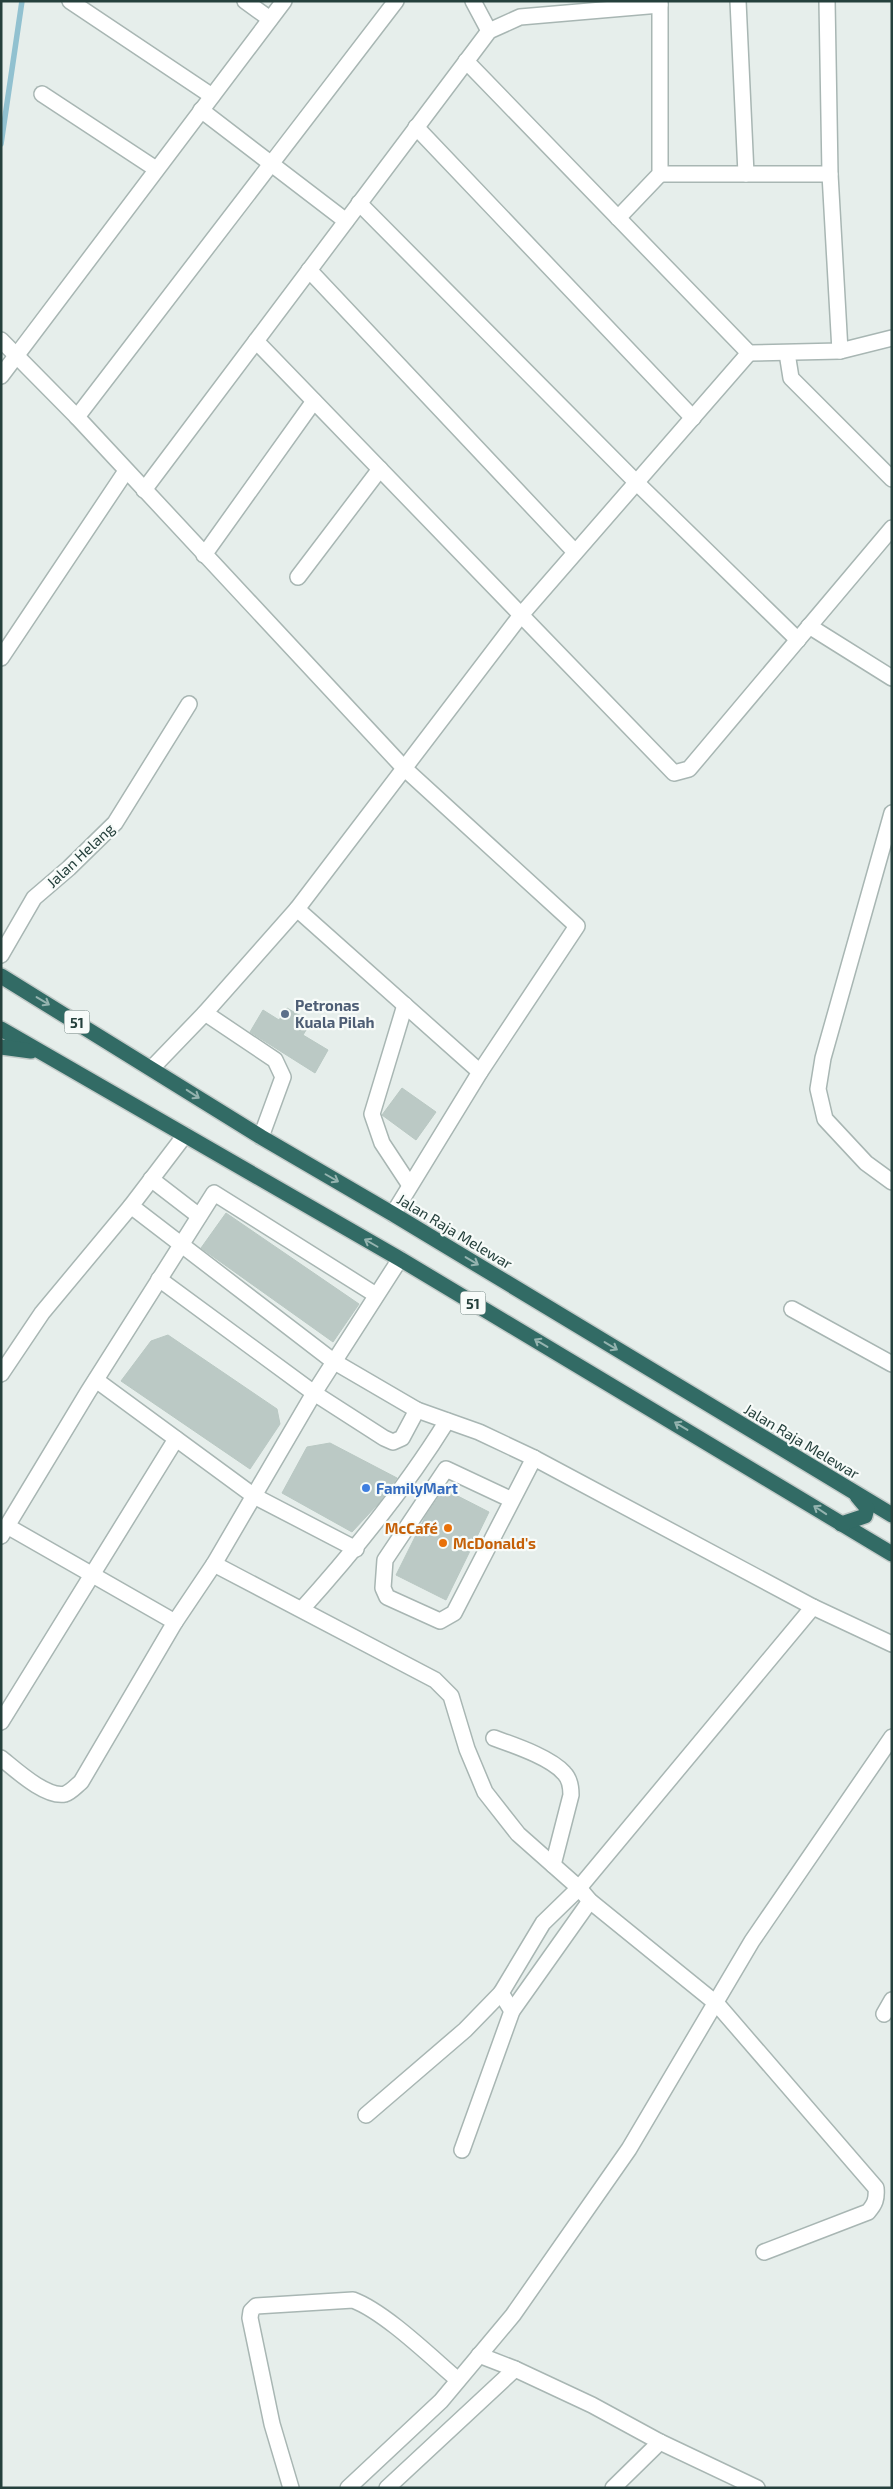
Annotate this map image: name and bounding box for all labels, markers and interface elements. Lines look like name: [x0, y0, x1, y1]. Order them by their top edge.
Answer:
street label: Jalan Helang: [42, 819, 118, 891]
place label: Petronas Kuala Pilah: [295, 996, 375, 1031]
one-way arrow: [35, 997, 49, 1007]
marker: Petronas Kuala Pilah: [279, 1008, 291, 1020]
road number: 51: [64, 1010, 90, 1034]
one-way arrow: [186, 1089, 200, 1099]
one-way arrow: [325, 1174, 339, 1184]
street label: Jalan Raja Melewar: [394, 1189, 516, 1273]
one-way arrow: [364, 1238, 379, 1248]
one-way arrow: [464, 1257, 478, 1267]
road number: 51: [460, 1292, 486, 1315]
one-way arrow: [535, 1338, 549, 1348]
one-way arrow: [603, 1341, 617, 1351]
street label: Jalan Raja Melewar: [741, 1399, 863, 1483]
one-way arrow: [674, 1421, 688, 1431]
place label: FamilyMart: [376, 1479, 458, 1498]
marker: FamilyMart: [360, 1482, 372, 1494]
one-way arrow: [813, 1505, 827, 1515]
place label: McCafé: [385, 1519, 438, 1537]
marker: McCafé: [442, 1522, 454, 1534]
place label: McDonald's: [453, 1534, 536, 1552]
marker: McDonald's: [437, 1537, 449, 1549]

